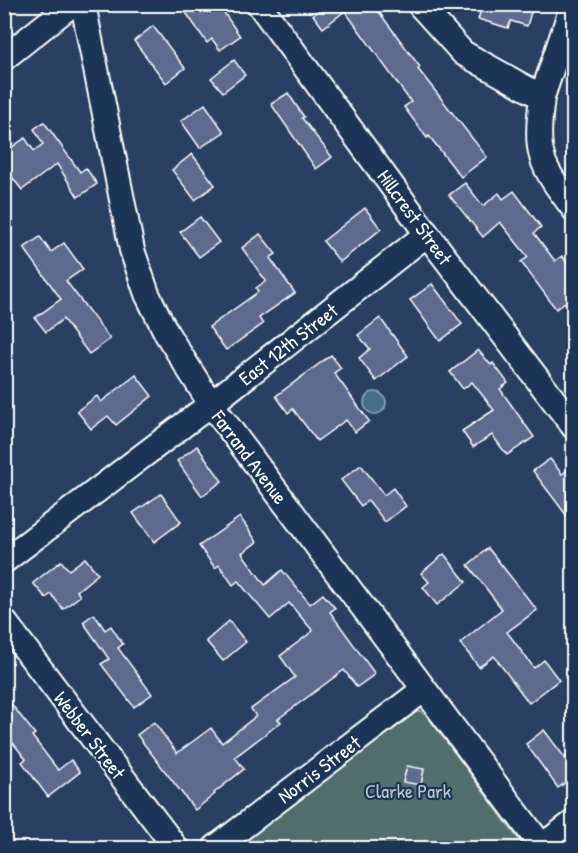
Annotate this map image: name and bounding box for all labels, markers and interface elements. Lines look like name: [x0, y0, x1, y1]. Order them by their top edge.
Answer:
street label: Hillcrest Street: [371, 164, 459, 271]
street label: East 12th Street: [233, 296, 344, 391]
street label: Farrand Avenue: [205, 404, 294, 509]
street label: Webber Street: [48, 686, 133, 785]
street label: Norris Street: [272, 728, 367, 809]
park label: Clarke Park: [365, 777, 451, 804]

